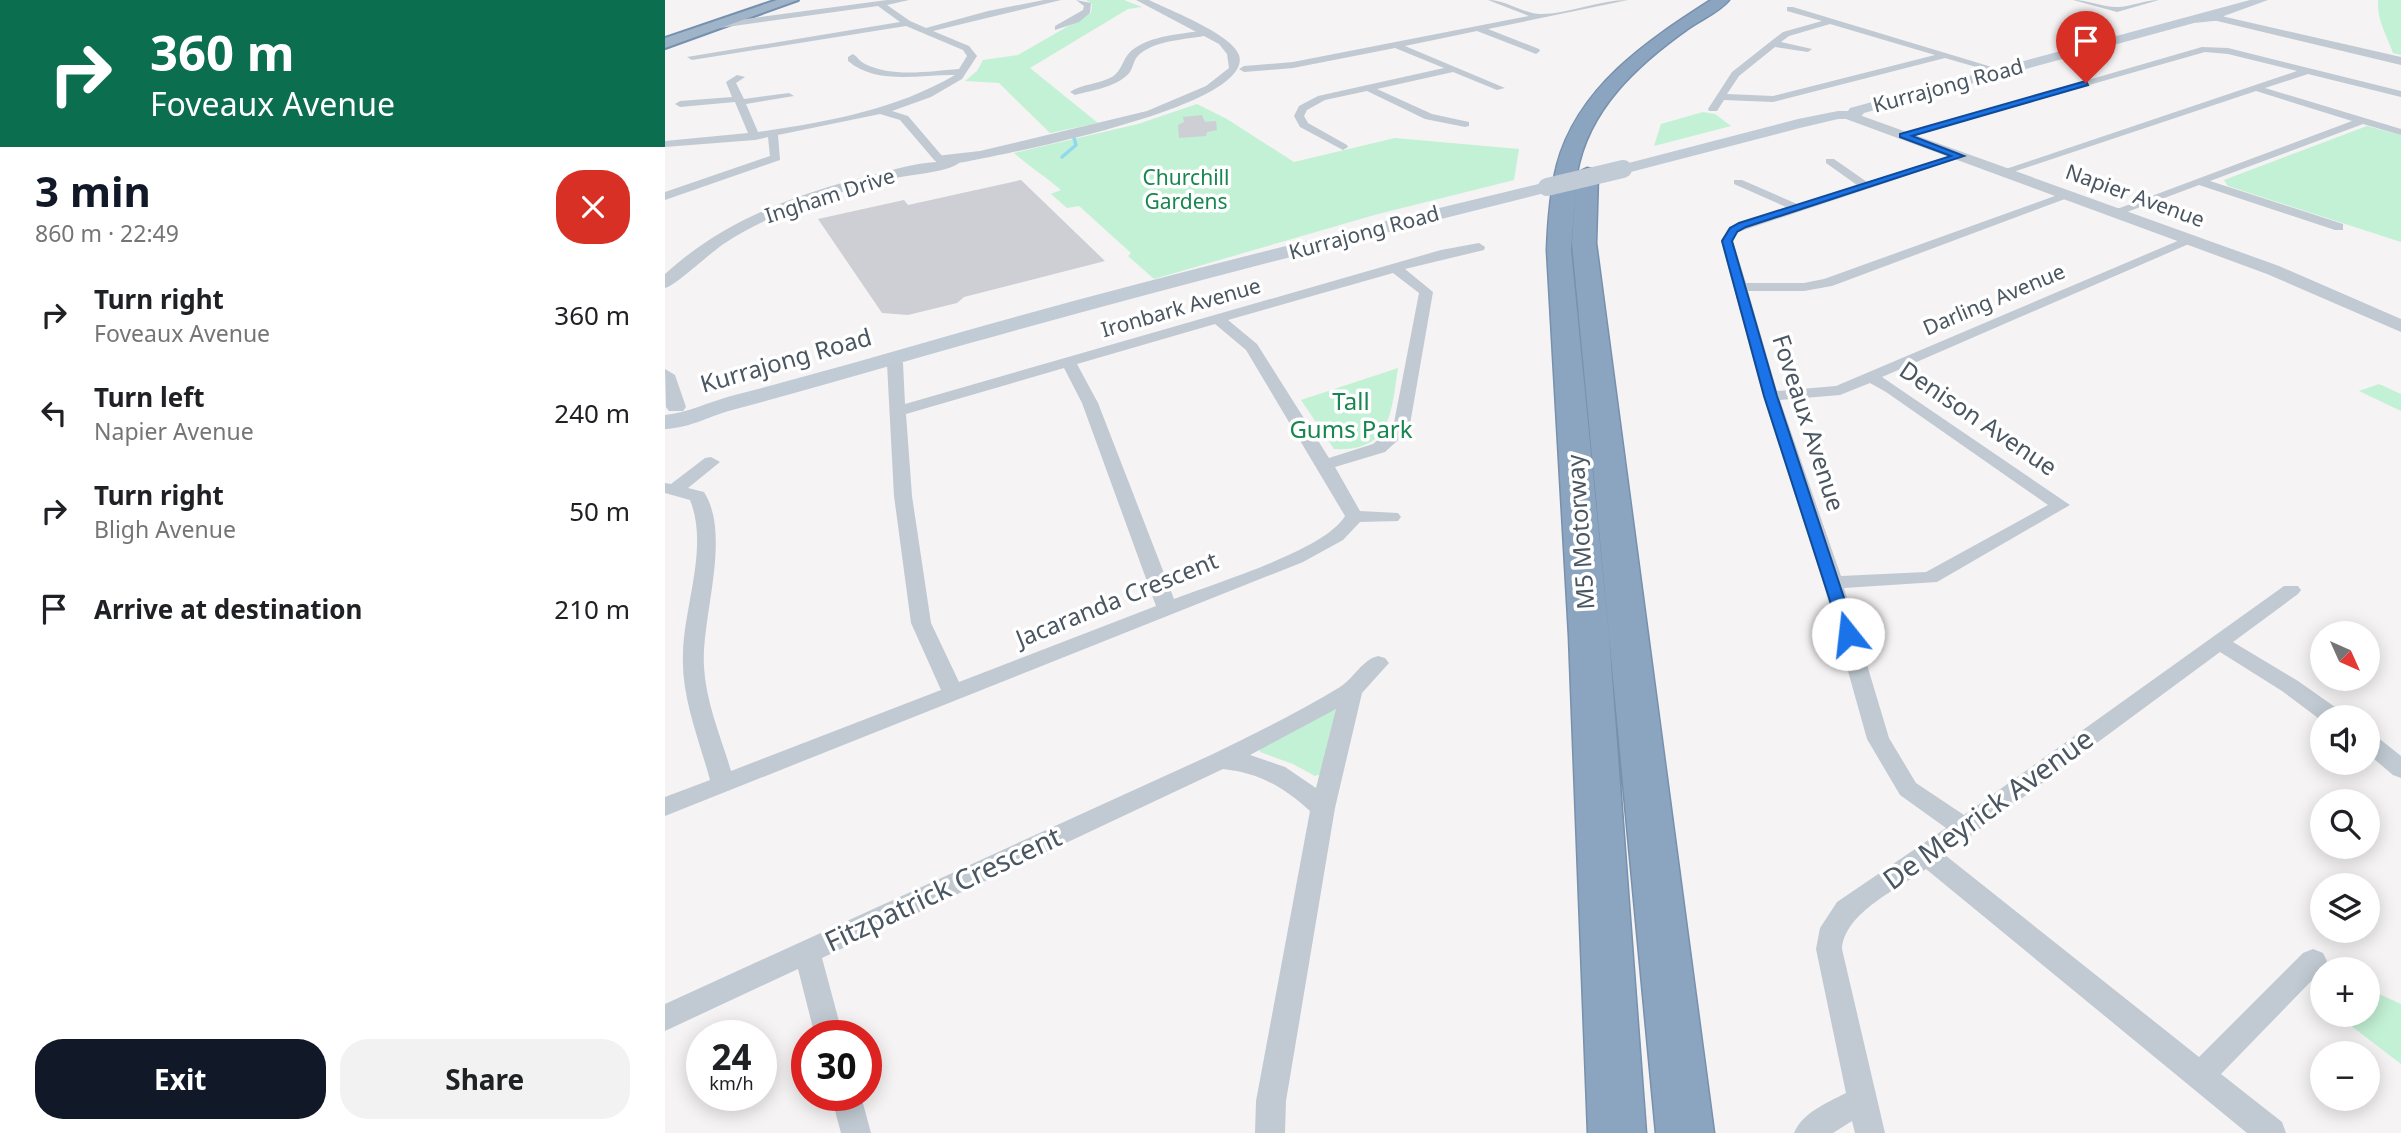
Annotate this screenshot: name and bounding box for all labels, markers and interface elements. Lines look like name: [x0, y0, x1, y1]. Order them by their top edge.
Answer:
pin: [2056, 11, 2116, 83]
text: 360 m: [150, 19, 295, 85]
icon: arrive: [2067, 22, 2105, 60]
icon: right: [35, 28, 126, 119]
street label: Kurrajong Road: [1869, 52, 2026, 119]
text: Foveaux Avenue: [150, 82, 395, 125]
street label: Napier Avenue: [2062, 157, 2209, 233]
street label: Ingham Drive: [761, 161, 898, 229]
text: 3 min: [35, 162, 151, 219]
park label: Churchill Gardens: [1143, 163, 1229, 215]
button: close: [556, 170, 630, 244]
street label: Kurrajong Road: [1285, 199, 1442, 266]
text: 860 m · 22:49: [35, 217, 179, 249]
street label: Darling Avenue: [1918, 257, 2069, 342]
street label: Ironbark Avenue: [1098, 271, 1264, 343]
text: Turn right: [94, 281, 224, 317]
icon: right: [35, 296, 73, 334]
text: 360 m: [554, 297, 630, 333]
text: Foveaux Avenue: [94, 317, 270, 349]
street label: Kurrajong Road: [696, 319, 875, 400]
street label: Foveaux Avenue: [1765, 330, 1854, 515]
street label: Denison Avenue: [1894, 353, 2064, 483]
text: Turn left: [94, 379, 205, 415]
park label: Tall Gums Park: [1289, 384, 1413, 445]
icon: left: [35, 394, 73, 432]
text: 240 m: [554, 395, 630, 431]
text: Napier Avenue: [94, 415, 254, 447]
street label: M5 Motorway: [1558, 453, 1601, 611]
text: Turn right: [94, 477, 224, 513]
icon: right: [35, 492, 73, 530]
text: 50 m: [569, 493, 630, 529]
text: Bligh Avenue: [94, 513, 236, 545]
street label: Jacaranda Crescent: [1009, 543, 1223, 655]
icon: arrive: [35, 590, 73, 628]
text: Arrive at destination: [94, 591, 363, 627]
text: 210 m: [554, 591, 630, 627]
position arrow: [1811, 597, 1885, 671]
north arrow: [2310, 621, 2380, 691]
map controls: [2310, 621, 2380, 1111]
button: sound: [2310, 705, 2380, 775]
street label: De Meyrick Avenue: [1875, 719, 2100, 897]
button: search: [2310, 789, 2380, 859]
street label: Fitzpatrick Crescent: [818, 817, 1067, 960]
button: layers: [2310, 873, 2380, 943]
button: +: [2310, 957, 2380, 1027]
speed limit sign: 30: [791, 1020, 882, 1111]
text: 24: [711, 1033, 752, 1080]
button: Exit: [35, 1039, 326, 1119]
button: Share: [340, 1039, 630, 1119]
button: −: [2310, 1041, 2380, 1111]
text: km/h: [709, 1071, 754, 1095]

